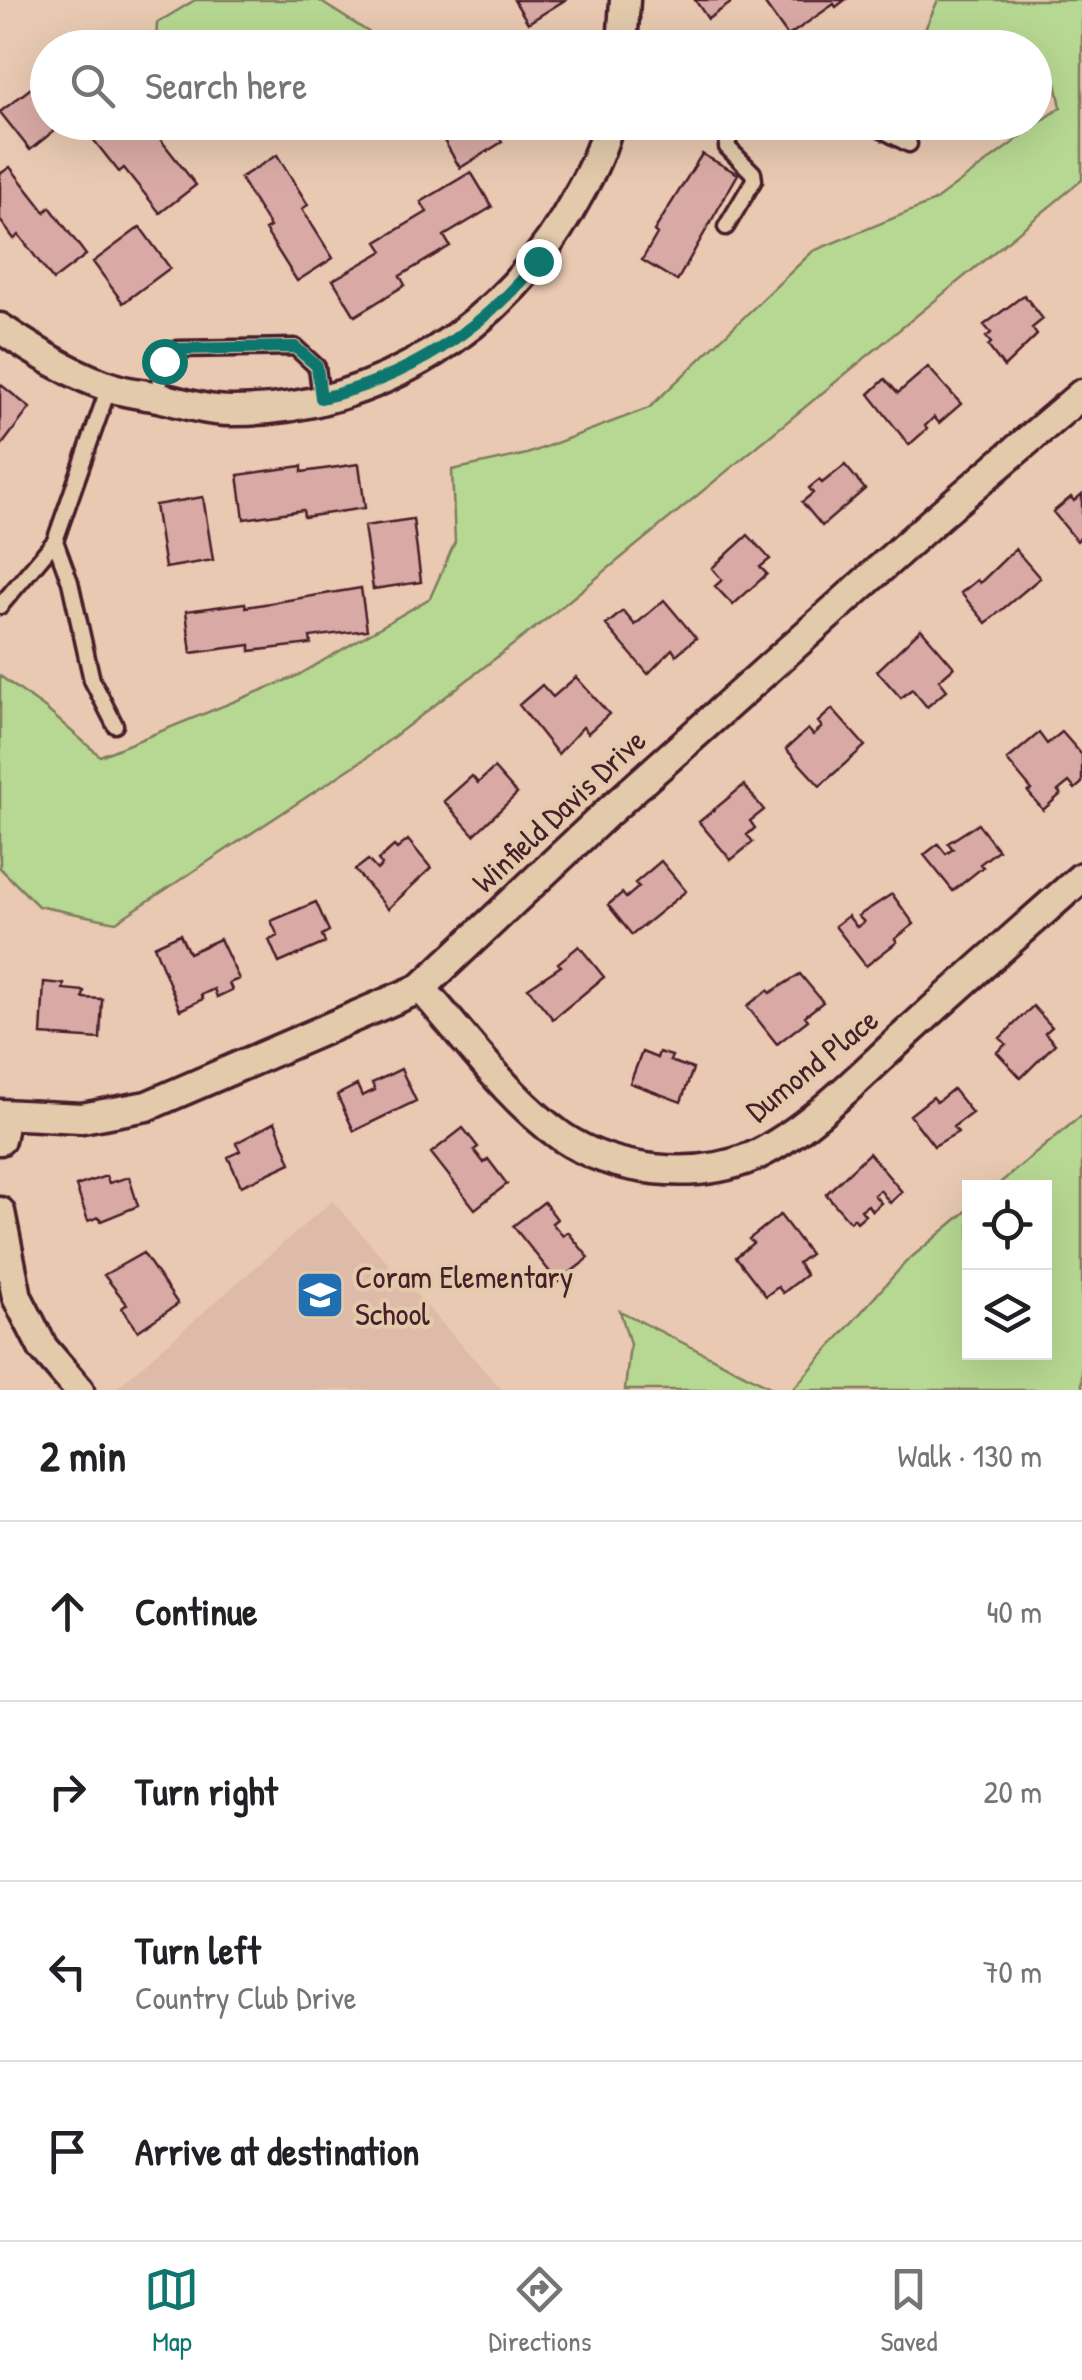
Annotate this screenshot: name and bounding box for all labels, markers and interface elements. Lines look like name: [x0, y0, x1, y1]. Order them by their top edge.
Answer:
search box: [30, 30, 1052, 140]
icon: search: [65, 58, 120, 113]
text: Search here: [145, 59, 307, 111]
route end: [516, 239, 562, 285]
route start: [142, 339, 188, 385]
street label: Winfield Davis Drive: [463, 719, 655, 902]
street label: Dumond Place: [737, 998, 887, 1131]
map controls: [962, 1180, 1052, 1360]
button: locate: [962, 1180, 1052, 1270]
place label: Coram Elementary School: [355, 1255, 573, 1335]
school or university icon: Coram Elementary School: [294, 1269, 346, 1321]
button: layers: [962, 1270, 1052, 1360]
text: 2 min: [40, 1427, 126, 1484]
text: Walk · 130 m: [897, 1434, 1042, 1477]
icon: ahead: [40, 1584, 95, 1639]
text: Continue: [135, 1585, 257, 1637]
text: 40 m: [987, 1590, 1042, 1633]
icon: right: [40, 1764, 95, 1819]
text: Turn right: [135, 1765, 278, 1817]
text: 20 m: [984, 1770, 1042, 1813]
text: Turn left: [135, 1924, 260, 1976]
icon: left: [40, 1944, 95, 1999]
text: 70 m: [983, 1950, 1042, 1993]
text: Country Club Drive: [135, 1976, 357, 2019]
icon: arrive: [40, 2124, 95, 2179]
text: Arrive at destination: [135, 2125, 419, 2177]
tab: Map: [144, 2262, 199, 2360]
tab: Directions: [488, 2262, 591, 2360]
tab: Saved: [880, 2262, 938, 2360]

